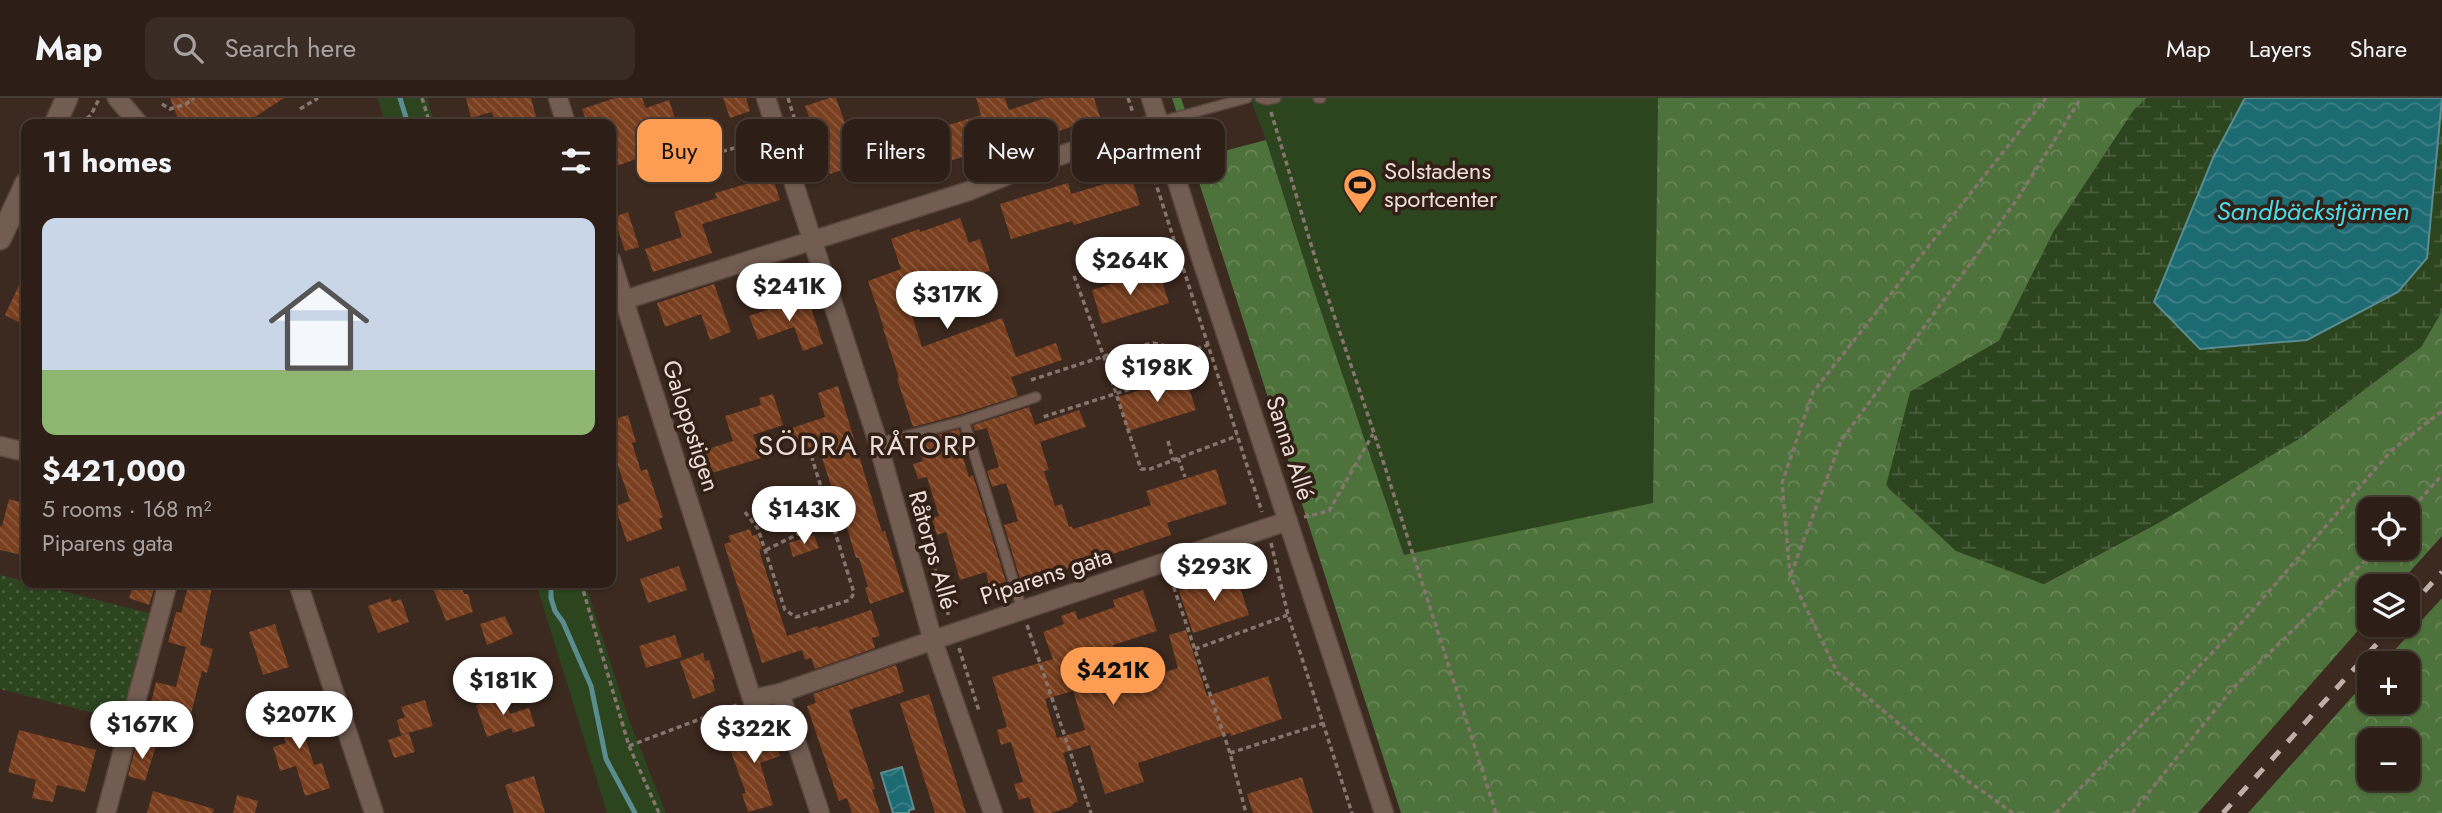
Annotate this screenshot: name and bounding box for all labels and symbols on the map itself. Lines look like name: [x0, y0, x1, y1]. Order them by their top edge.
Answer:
place label: Solstadens sportcenter: [1384, 153, 1498, 216]
sports icon: Solstadens sportcenter: [1341, 166, 1379, 215]
water label: Sandbäckstjärnen: [2217, 192, 2409, 230]
pin: $264K: [1081, 238, 1179, 297]
pin: $241K: [740, 264, 838, 323]
pin: $317K: [898, 272, 996, 331]
pin: $198K: [1108, 344, 1206, 404]
street label: Galoppstigen: [654, 356, 729, 496]
street label: Sanna Allé: [1257, 391, 1324, 505]
district label: SÖDRA RÅTORP: [758, 425, 978, 466]
pin: $143K: [755, 486, 853, 546]
street label: Råtorps Allé: [900, 486, 967, 613]
street label: Piparens gata: [975, 538, 1116, 613]
pin: $293K: [1165, 544, 1263, 603]
pin: $421K: [1064, 648, 1162, 707]
pin: $181K: [454, 658, 552, 717]
pin: $207K: [250, 692, 348, 751]
pin: $167K: [93, 702, 191, 761]
pin: $322K: [705, 706, 803, 765]

